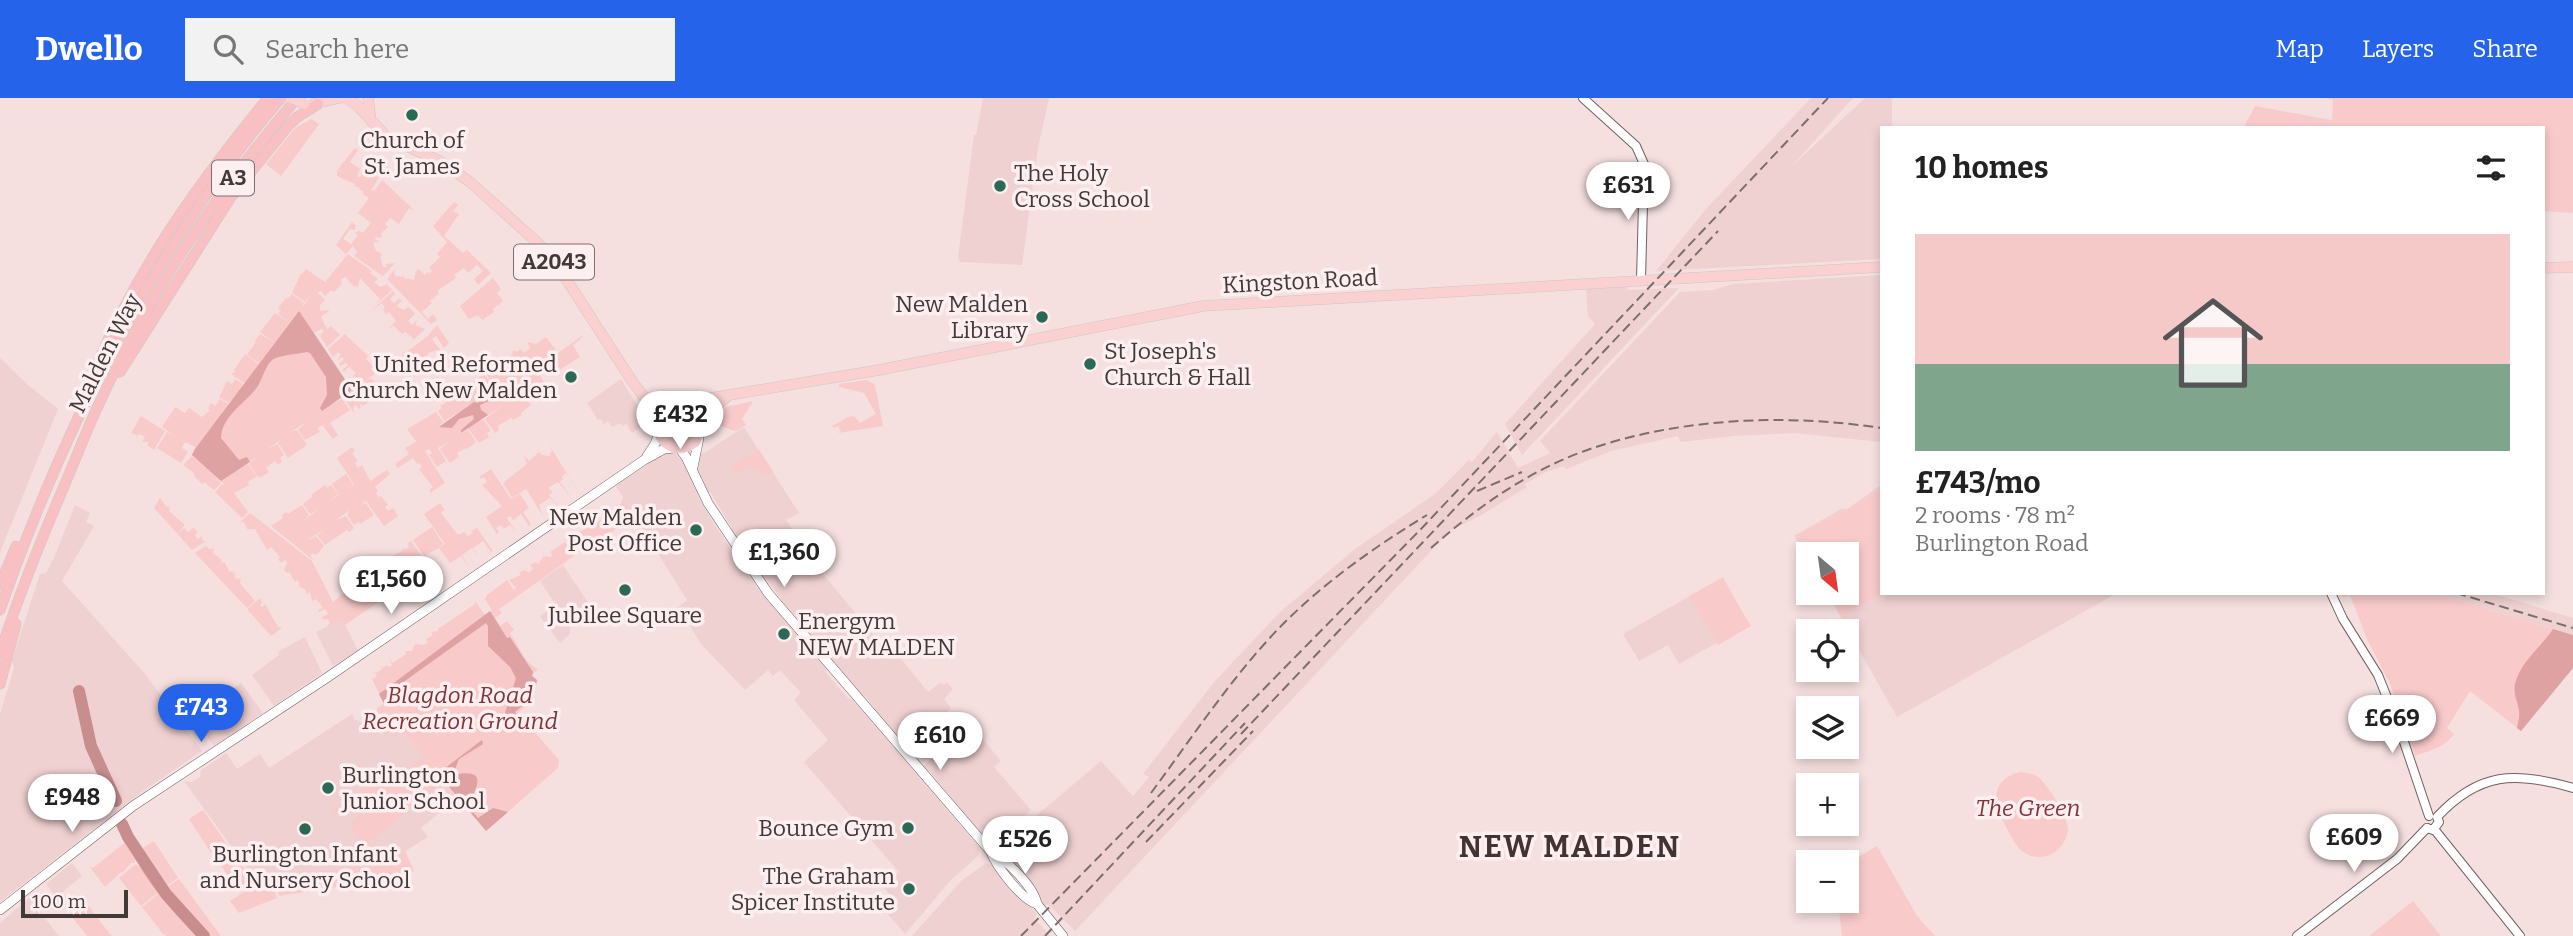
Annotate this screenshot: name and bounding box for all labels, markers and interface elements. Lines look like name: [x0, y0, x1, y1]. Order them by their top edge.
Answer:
search box: [185, 18, 675, 81]
text: Dwello: [35, 29, 143, 69]
icon: search: [209, 30, 247, 68]
text: Search here: [265, 34, 409, 65]
text: Map: [2276, 35, 2324, 63]
text: Layers: [2362, 35, 2434, 63]
text: Share: [2472, 35, 2538, 63]
marker: Church of St. James: [404, 107, 420, 123]
place label: Church of St. James: [360, 126, 466, 180]
icon: filters: [2472, 149, 2510, 187]
text: 10 homes: [1915, 150, 2049, 186]
place label: The Holy Cross School: [1014, 159, 1150, 213]
road number: A3: [212, 160, 254, 196]
pin: £631: [1587, 162, 1669, 222]
text: £631: [1602, 171, 1654, 199]
marker: The Holy Cross School: [992, 178, 1008, 194]
road number: A2043: [514, 244, 594, 280]
street label: Kingston Road: [1222, 263, 1379, 299]
icon: home: [2150, 280, 2276, 406]
street label: Malden Way: [63, 288, 147, 417]
place label: New Malden Library: [895, 290, 1029, 344]
marker: New Malden Library: [1034, 309, 1050, 325]
place label: St Joseph's Church & Hall: [1104, 337, 1251, 391]
place label: United Reformed Church New Malden: [341, 350, 557, 404]
marker: St Joseph's Church & Hall: [1082, 356, 1098, 372]
marker: United Reformed Church New Malden: [563, 369, 579, 385]
pin: £432: [639, 392, 721, 451]
text: £432: [652, 400, 708, 428]
text: £743/mo: [1915, 465, 2041, 501]
text: 2 rooms · 78 m²: [1915, 501, 2075, 529]
place label: New Malden Post Office: [549, 503, 682, 557]
marker: New Malden Post Office: [688, 522, 704, 538]
text: Burlington Road: [1915, 529, 2089, 557]
pin: £1,360: [727, 530, 841, 589]
text: £1,360: [748, 538, 820, 566]
north arrow: [1796, 542, 1858, 606]
map controls: [1796, 542, 1859, 913]
pin: £1,560: [334, 556, 448, 616]
text: £1,560: [355, 565, 427, 593]
marker: Jubilee Square: [617, 582, 633, 598]
place label: Jubilee Square: [547, 601, 702, 629]
place label: Energym NEW MALDEN: [798, 607, 955, 661]
button: locate: [1796, 619, 1859, 682]
marker: Energym NEW MALDEN: [776, 626, 792, 642]
park label: Blagdon Road Recreation Ground: [362, 681, 558, 735]
pin: £743: [160, 684, 242, 744]
text: £743: [174, 693, 228, 721]
button: layers: [1796, 696, 1859, 759]
pin: £669: [2351, 696, 2433, 755]
text: £669: [2364, 704, 2420, 732]
pin: £610: [899, 712, 981, 772]
text: £610: [914, 721, 966, 749]
place label: Burlington Junior School: [341, 761, 486, 815]
button: +: [1796, 773, 1859, 836]
pin: £948: [31, 774, 113, 834]
marker: Burlington Junior School: [320, 780, 336, 796]
text: £948: [44, 783, 100, 811]
park label: The Green: [1975, 794, 2081, 822]
place label: Bounce Gym: [758, 814, 894, 842]
pin: £609: [2313, 814, 2395, 874]
pin: £526: [984, 816, 1066, 876]
marker: Bounce Gym: [900, 820, 916, 836]
marker: Burlington Infant and Nursery School: [297, 821, 313, 837]
text: £609: [2326, 823, 2382, 851]
text: £526: [998, 825, 1052, 853]
district label: NEW MALDEN: [1459, 829, 1681, 865]
place label: Burlington Infant and Nursery School: [200, 840, 411, 894]
button: −: [1796, 850, 1859, 913]
place label: The Graham Spicer Institute: [731, 862, 895, 916]
marker: The Graham Spicer Institute: [901, 881, 917, 897]
scale bar: [21, 887, 128, 919]
text: 100 m: [32, 890, 86, 913]

